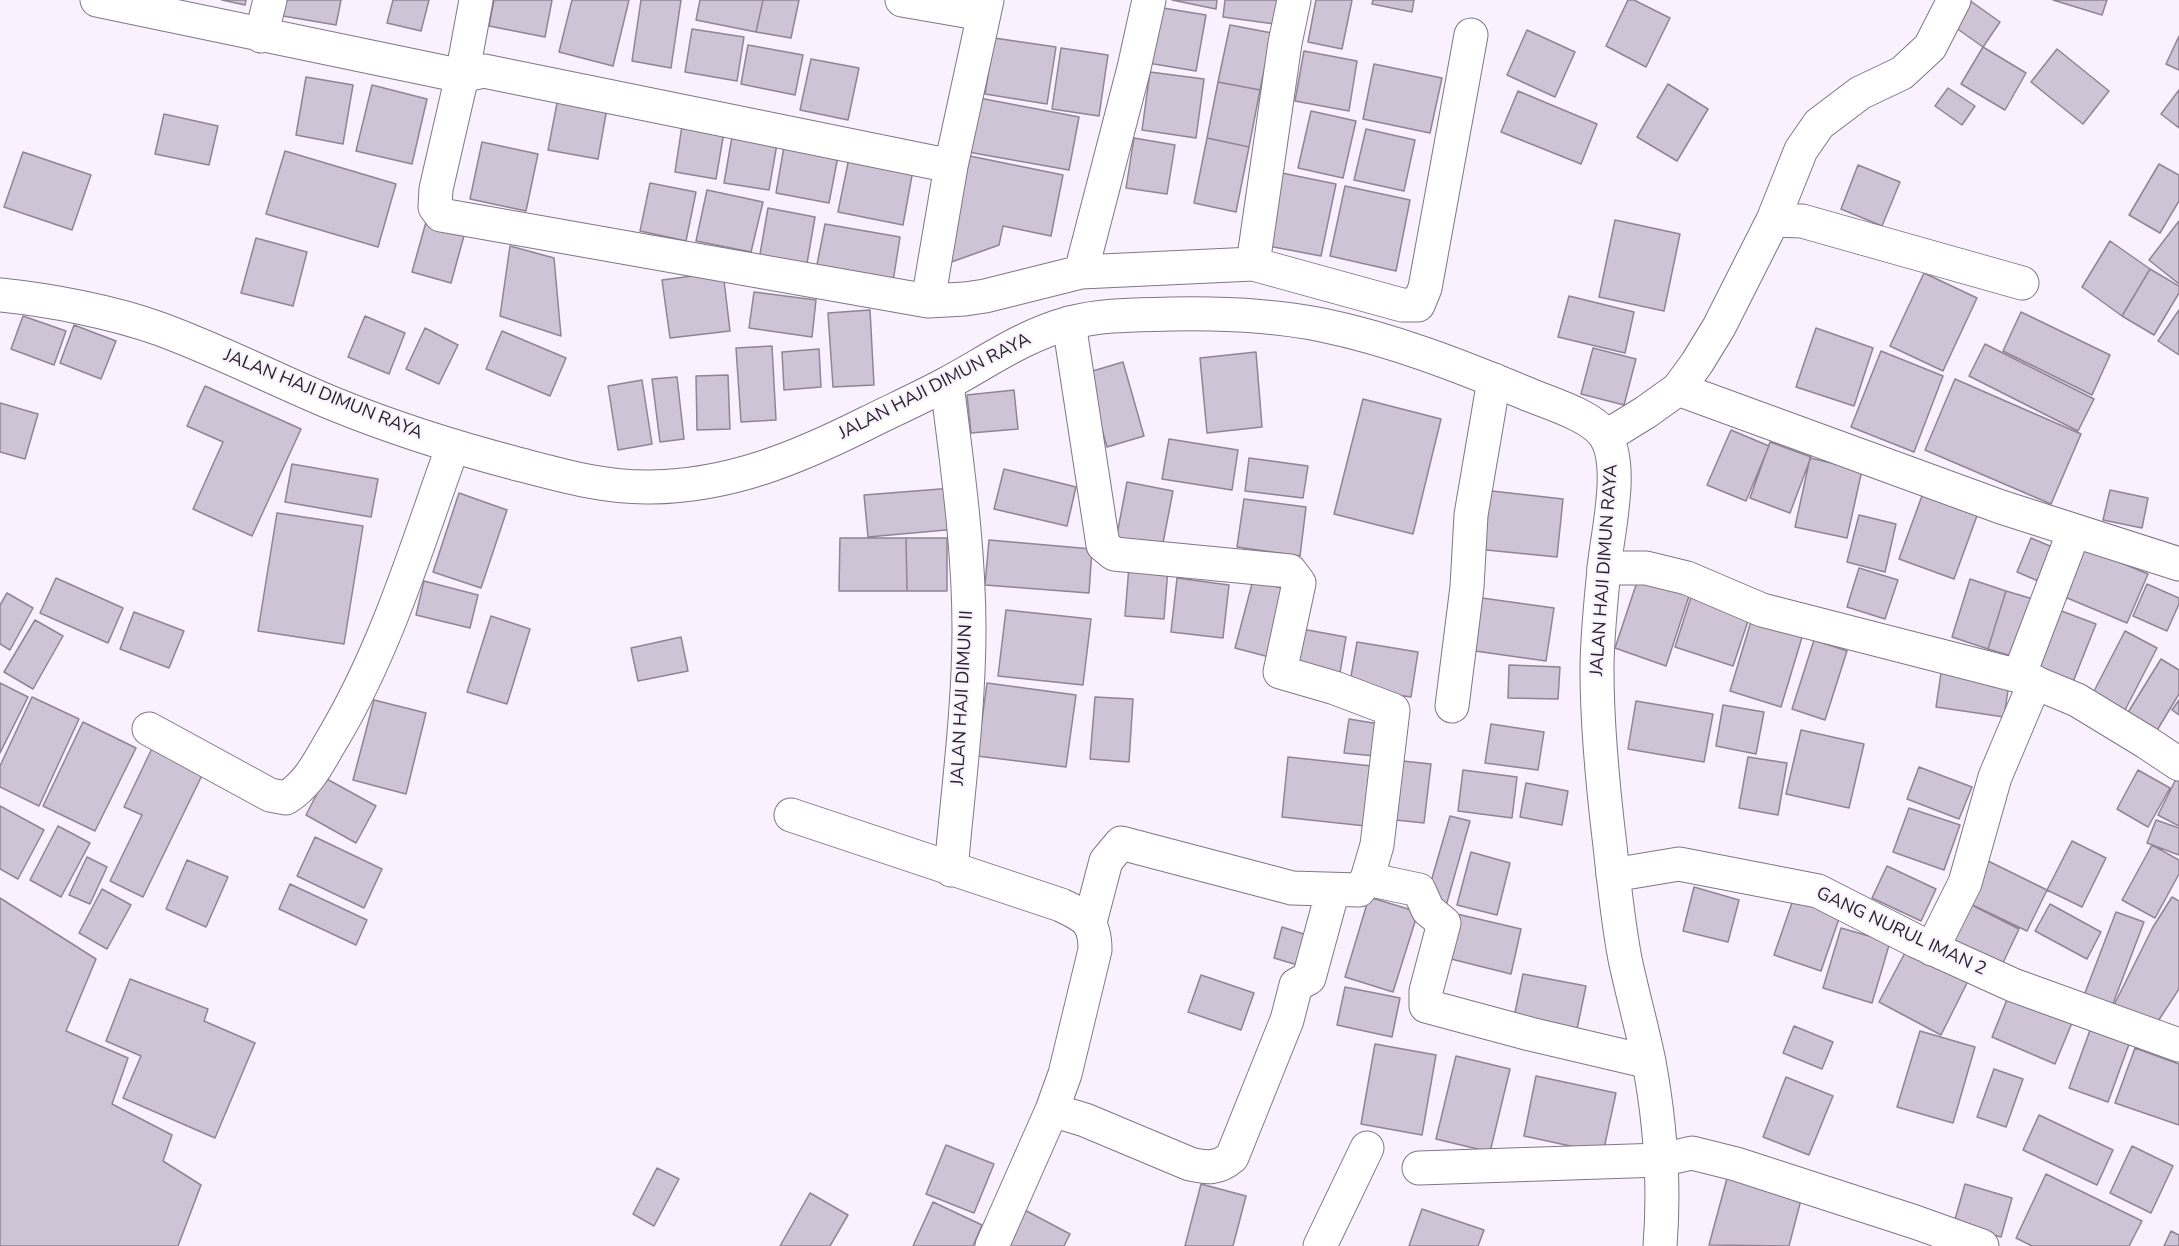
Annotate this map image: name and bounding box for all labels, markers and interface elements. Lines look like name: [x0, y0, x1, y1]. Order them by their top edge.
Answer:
street label: JALAN HAJI DIMUN RAYA: [835, 329, 1035, 445]
street label: JALAN HAJI DIMUN RAYA: [220, 345, 426, 445]
street label: JALAN HAJI DIMUN RAYA: [1587, 463, 1623, 677]
street label: JALAN HAJI DIMUN II: [948, 610, 978, 786]
street label: GANG NURUL IMAN 2: [1813, 883, 1989, 981]

